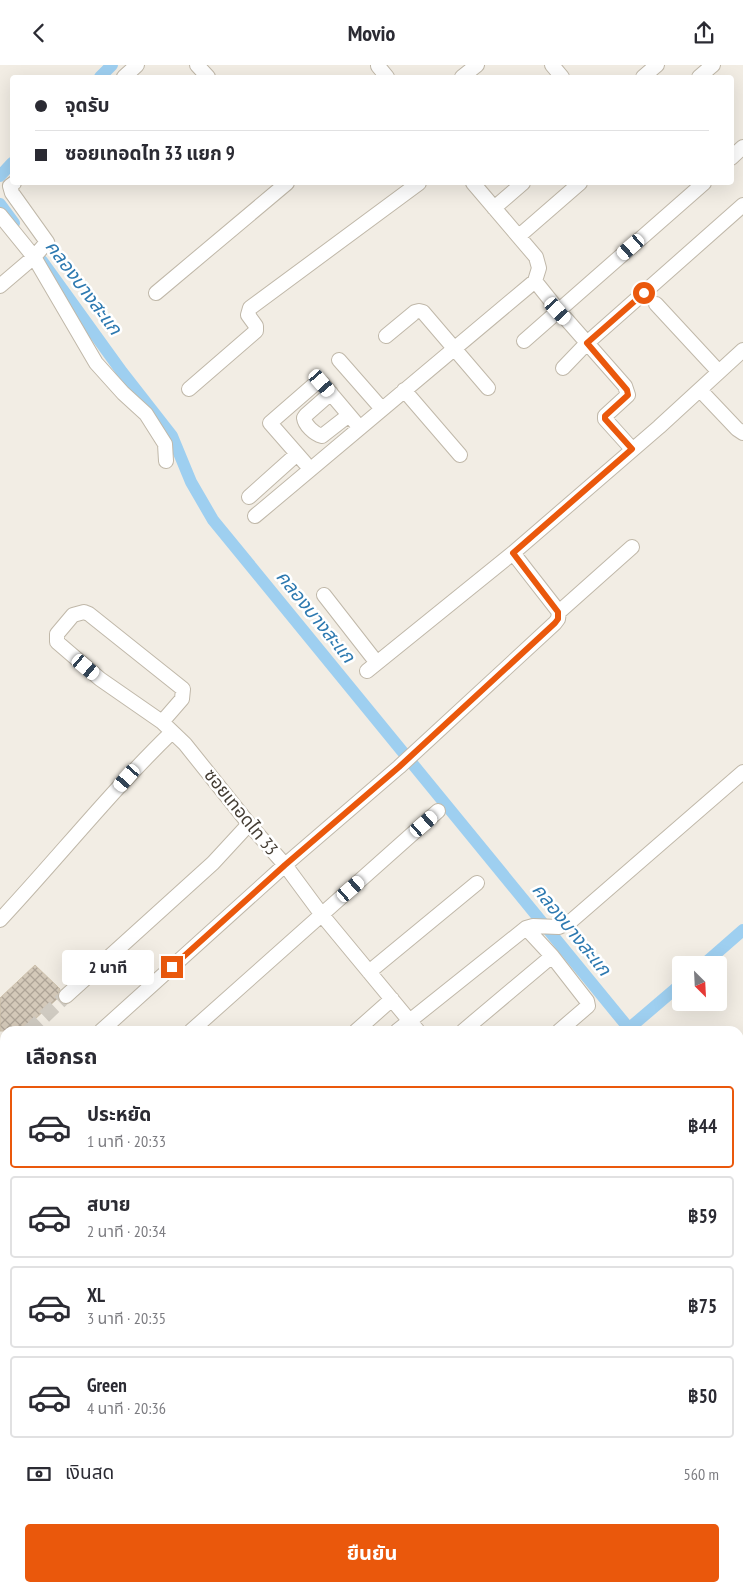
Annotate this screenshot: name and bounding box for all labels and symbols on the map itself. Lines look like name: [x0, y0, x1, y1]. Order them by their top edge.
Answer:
car: [614, 231, 647, 263]
water label: คลองบางสะแก: [41, 235, 128, 340]
route start: [633, 282, 655, 304]
car: [542, 295, 573, 327]
car: [306, 367, 337, 399]
water label: คลองบางสะแก: [271, 565, 361, 668]
car: [69, 652, 102, 682]
car: [111, 762, 142, 794]
street label: ซอยเทอดไท 33: [199, 764, 283, 860]
car: [407, 808, 440, 840]
car: [334, 873, 367, 905]
water label: คลองบางสะแก: [527, 878, 617, 981]
callout: 2 นาที: [62, 949, 154, 985]
route end: [161, 956, 183, 978]
north arrow: [672, 956, 728, 1011]

